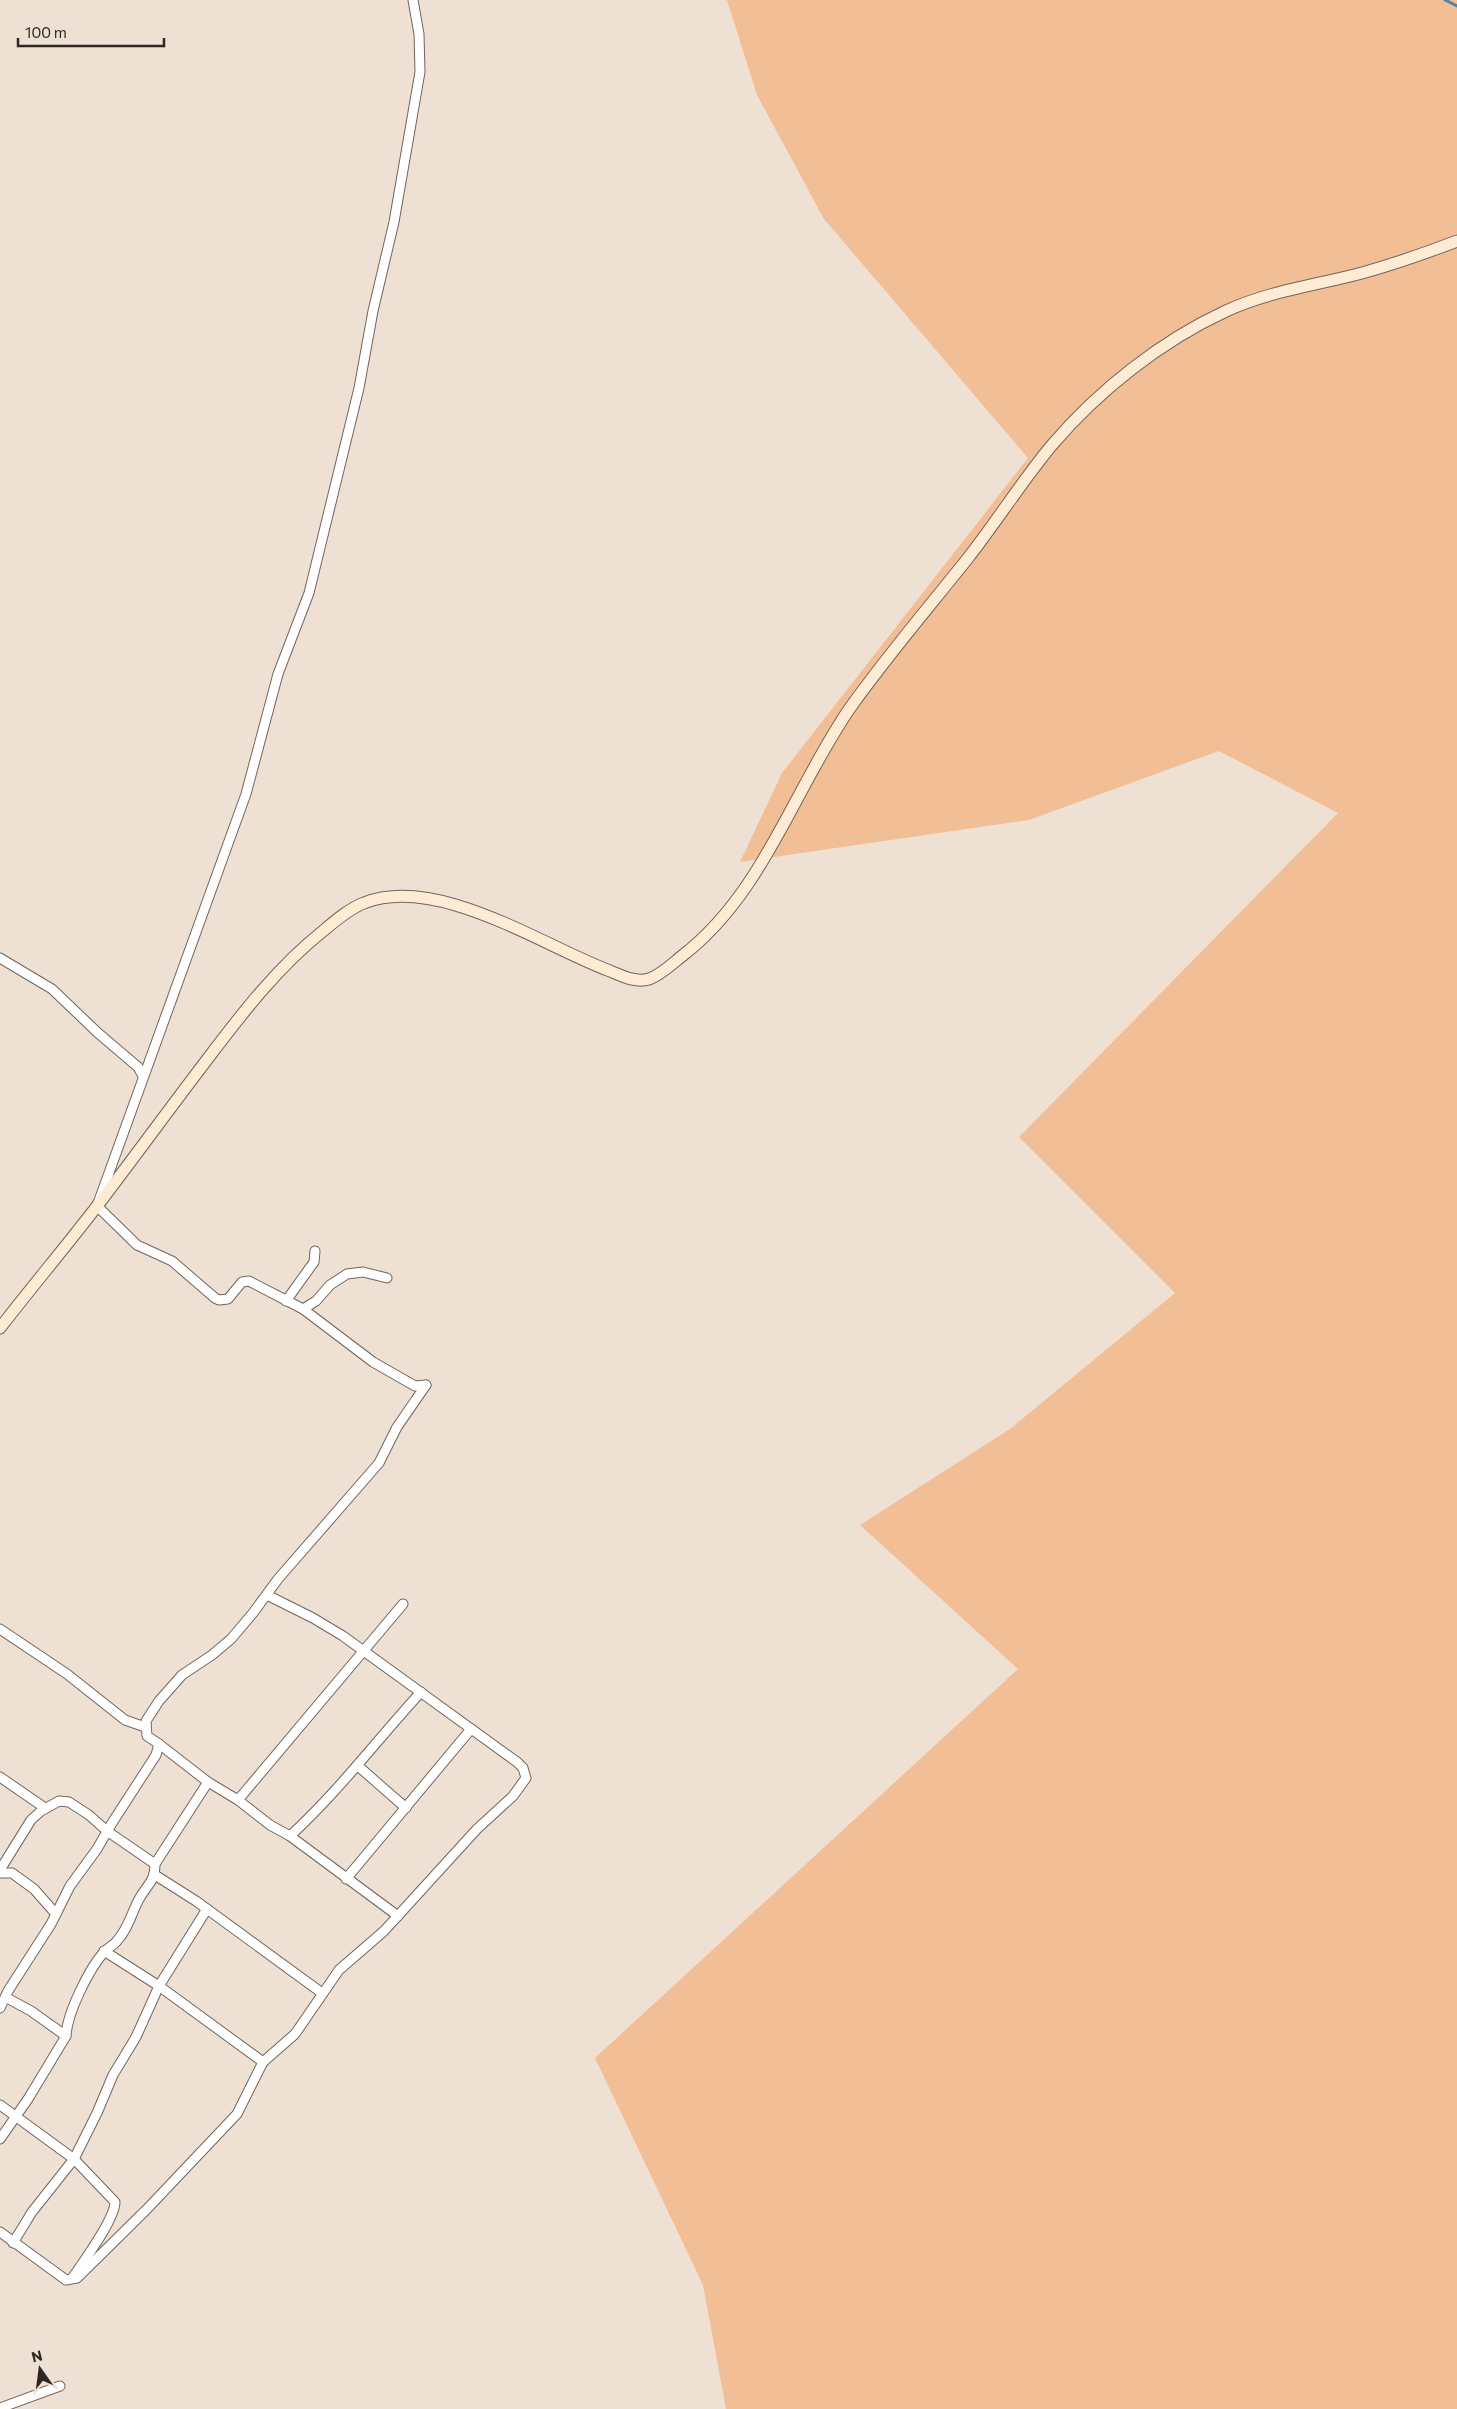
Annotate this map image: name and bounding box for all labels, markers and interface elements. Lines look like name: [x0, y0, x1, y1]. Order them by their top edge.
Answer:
scale bar: [18, 15, 164, 47]
text: 100 m: [25, 23, 67, 41]
north arrow: [15, 2344, 65, 2394]
text: N: [30, 2346, 44, 2365]

